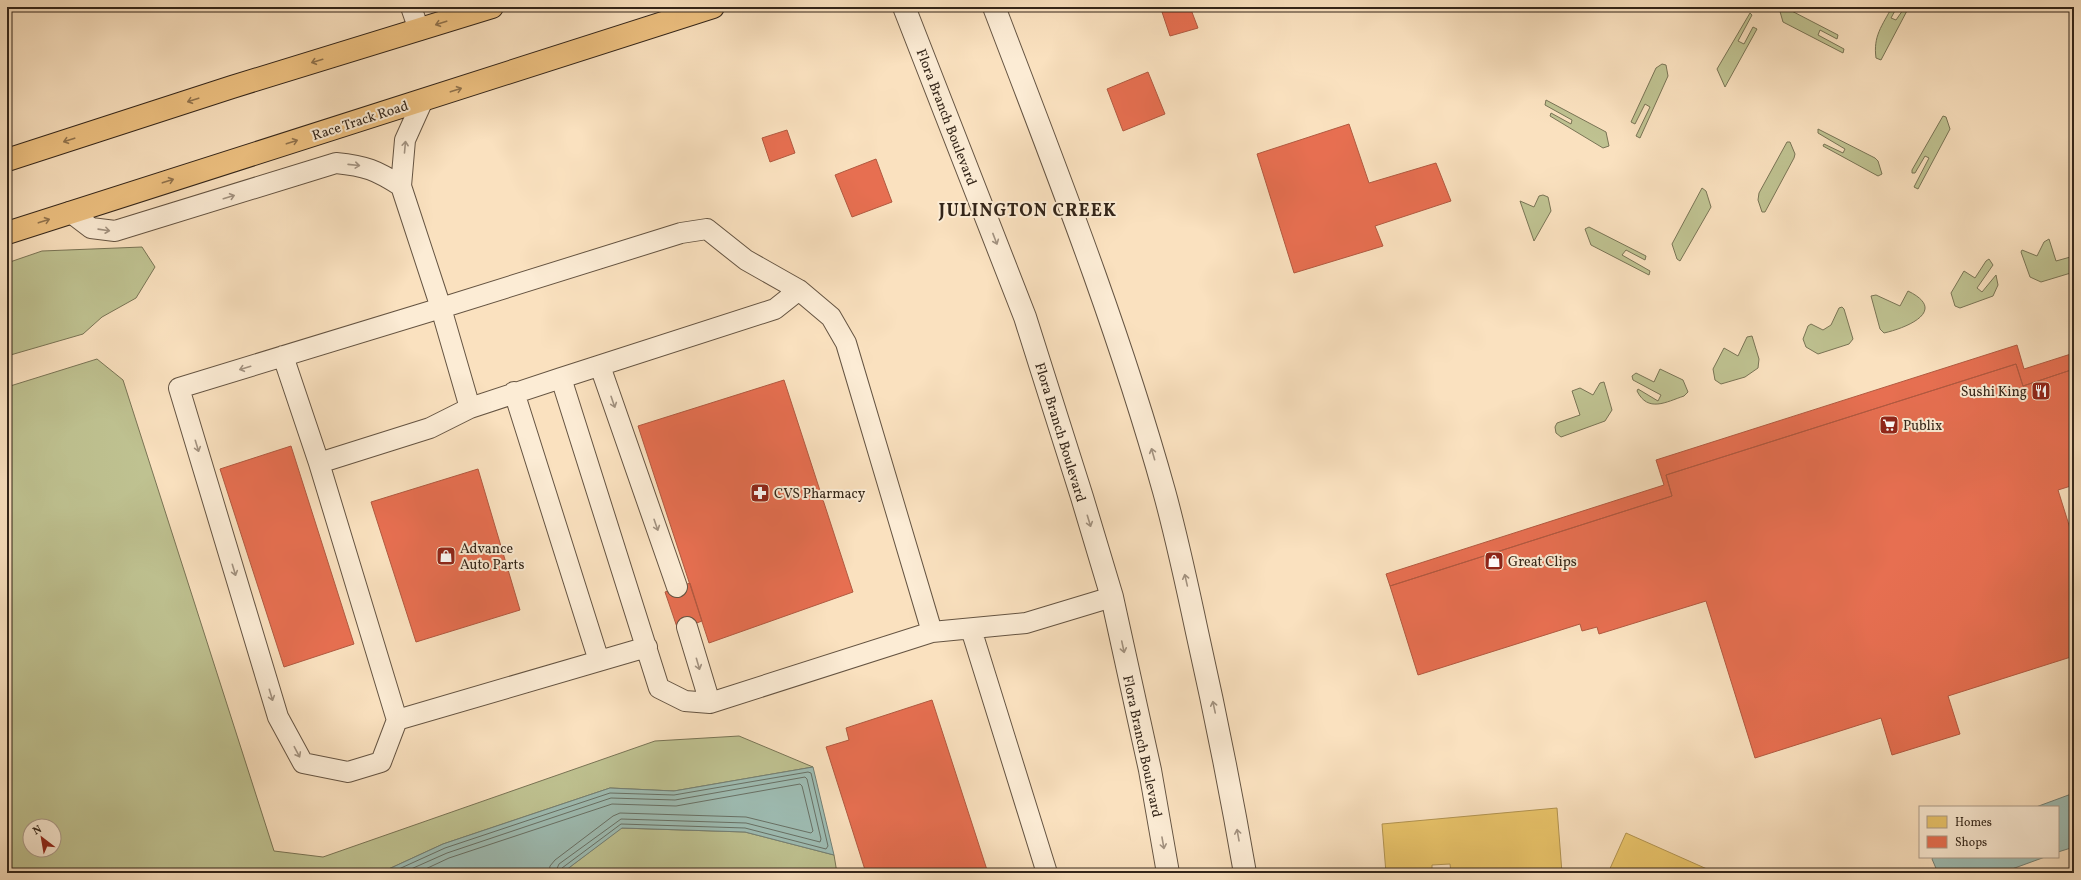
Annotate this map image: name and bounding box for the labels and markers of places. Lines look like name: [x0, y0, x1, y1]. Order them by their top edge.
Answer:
restaurant icon: Sushi King: [2030, 380, 2052, 402]
place label: Sushi King: [1961, 383, 2027, 402]
supermarket icon: Publix: [1878, 414, 1900, 436]
place label: Publix: [1903, 417, 1942, 436]
pharmacy icon: CVS Pharmacy: [749, 482, 771, 504]
place label: CVS Pharmacy: [774, 485, 866, 504]
place label: Advance Auto Parts: [460, 540, 524, 575]
shop icon: Advance Auto Parts: [435, 545, 457, 567]
shop icon: Great Clips: [1483, 550, 1505, 572]
place label: Great Clips: [1508, 553, 1577, 572]

